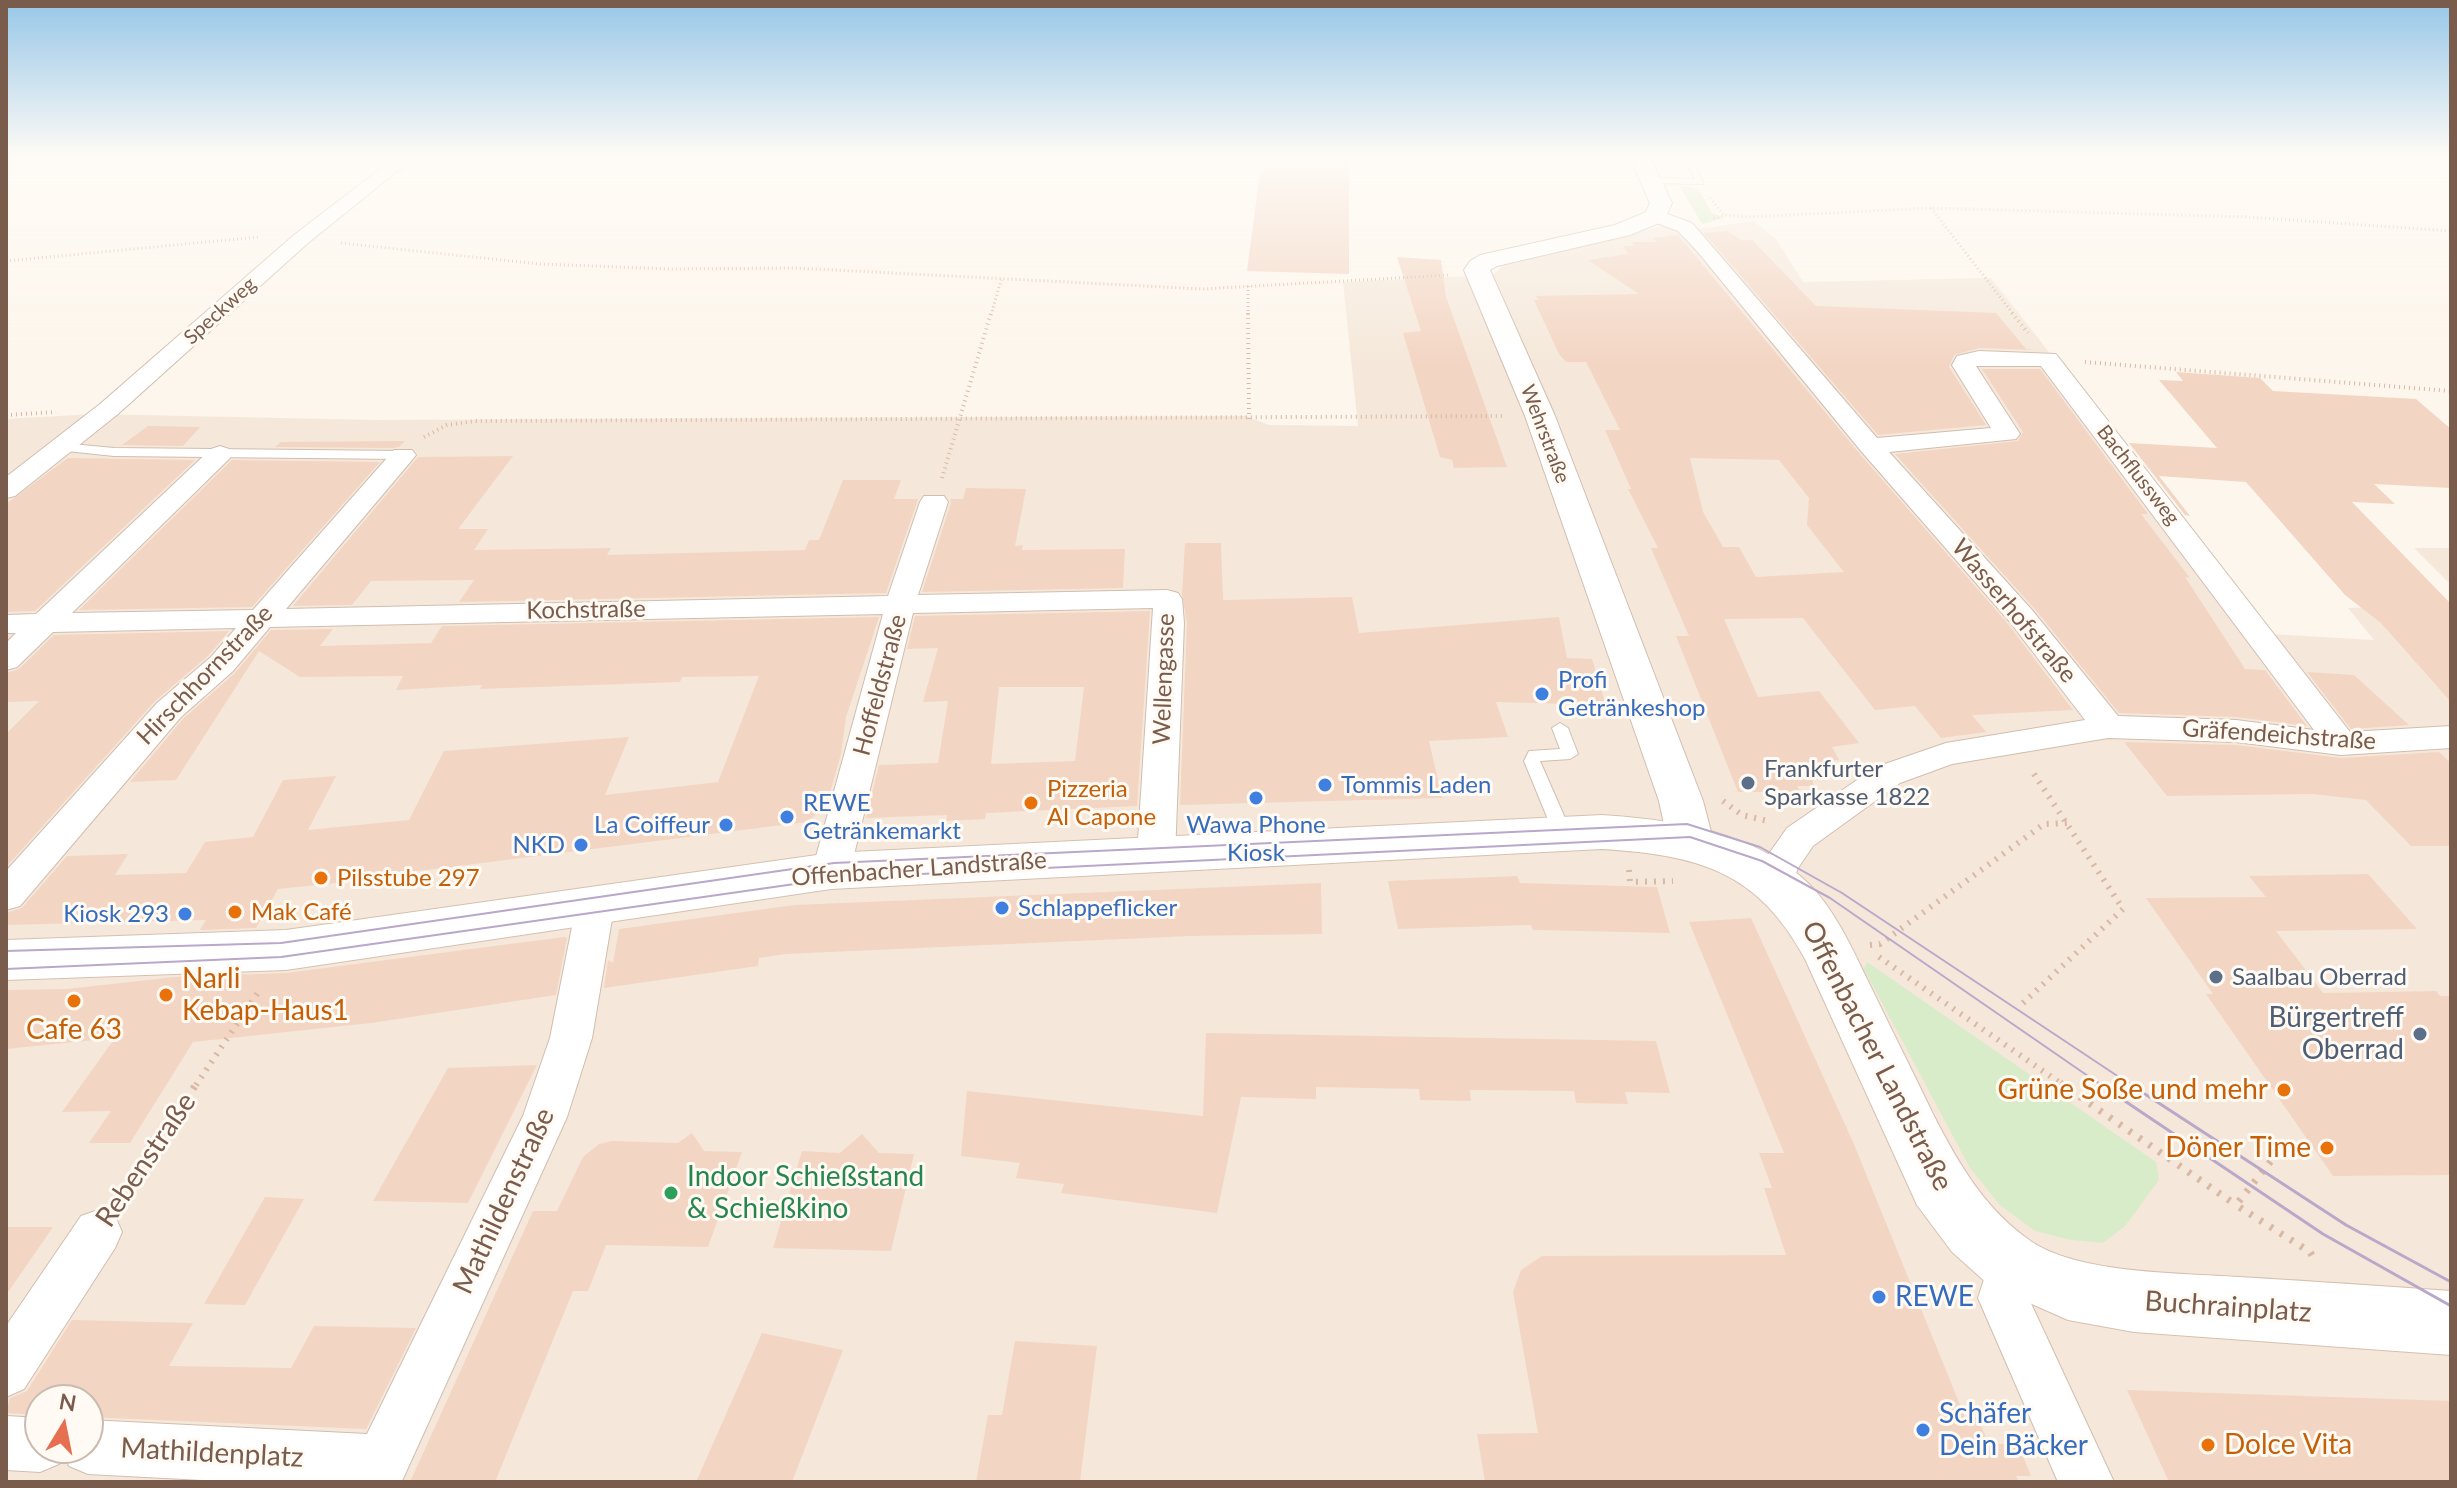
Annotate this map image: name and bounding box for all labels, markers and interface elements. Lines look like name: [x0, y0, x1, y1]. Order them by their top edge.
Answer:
street label: Speckweg: [179, 272, 261, 350]
street label: Wehrstraße: [1515, 381, 1575, 487]
street label: Bachflussweg: [2092, 420, 2184, 530]
street label: Wasserhofstraße: [1945, 533, 2083, 689]
street label: Kochstraße: [526, 595, 646, 625]
street label: Hirschhornstraße: [131, 599, 279, 751]
street label: Hoffeldstraße: [847, 611, 913, 759]
street label: Wellengasse: [1147, 613, 1181, 745]
place label: Profi Getränkeshop: [1558, 666, 1705, 722]
marker: Profi Getränkeshop: [1533, 685, 1551, 703]
street label: Gräfendeichstraße: [2181, 714, 2377, 756]
place label: Frankfurter Sparkasse 1822: [1764, 755, 1930, 811]
place label: Tommis Laden: [1341, 771, 1491, 799]
marker: Frankfurter Sparkasse 1822: [1739, 774, 1757, 792]
place label: Pizzeria Al Capone: [1047, 775, 1156, 831]
marker: Tommis Laden: [1316, 776, 1334, 794]
place label: REWE Getränkemarkt: [803, 789, 961, 845]
marker: Wawa Phone Kiosk: [1247, 789, 1265, 807]
marker: Pizzeria Al Capone: [1022, 794, 1040, 812]
marker: REWE Getränkemarkt: [778, 808, 796, 826]
place label: La Coiffeur: [594, 811, 710, 839]
place label: Wawa Phone Kiosk: [1186, 811, 1326, 867]
marker: La Coiffeur: [717, 816, 735, 834]
place label: NKD: [513, 831, 565, 859]
marker: NKD: [572, 836, 590, 854]
street label: Offenbacher Landstraße: [790, 846, 1048, 892]
place label: Pilsstube 297: [337, 864, 480, 892]
marker: Pilsstube 297: [312, 869, 330, 887]
place label: Schlappeflicker: [1018, 894, 1177, 922]
place label: Mak Café: [251, 898, 352, 926]
marker: Schlappeflicker: [993, 899, 1011, 917]
place label: Kiosk 293: [63, 900, 169, 928]
marker: Mak Café: [226, 903, 244, 921]
marker: Kiosk 293: [176, 905, 194, 923]
street label: Offenbacher Landstraße: [1794, 915, 1960, 1197]
place label: Narli Kebap-Haus1: [182, 962, 349, 1028]
place label: Saalbau Oberrad: [2232, 963, 2407, 991]
marker: Saalbau Oberrad: [2207, 968, 2225, 986]
marker: Narli Kebap-Haus1: [157, 986, 175, 1004]
marker: Cafe 63: [65, 992, 83, 1010]
place label: Bürgertreff Oberrad: [2268, 1001, 2404, 1067]
place label: Cafe 63: [26, 1013, 122, 1047]
marker: Bürgertreff Oberrad: [2411, 1025, 2429, 1043]
place label: Grüne Soße und mehr: [1998, 1073, 2268, 1107]
marker: Grüne Soße und mehr: [2275, 1081, 2293, 1099]
street label: Rebenstraße: [89, 1087, 203, 1233]
street label: Mathildenstraße: [446, 1103, 562, 1299]
place label: Döner Time: [2165, 1131, 2311, 1165]
marker: Döner Time: [2318, 1139, 2336, 1157]
place label: Indoor Schießstand & Schießkino: [687, 1160, 924, 1226]
marker: Indoor Schießstand & Schießkino: [662, 1184, 680, 1202]
place label: REWE: [1895, 1280, 1974, 1314]
street label: Buchrainplatz: [2143, 1284, 2313, 1330]
marker: REWE: [1870, 1288, 1888, 1306]
north arrow: [24, 1384, 104, 1464]
text: N: [57, 1387, 79, 1417]
place label: Schäfer Dein Bäcker: [1939, 1397, 2088, 1463]
marker: Schäfer Dein Bäcker: [1914, 1421, 1932, 1439]
place label: Dolce Vita: [2224, 1428, 2352, 1462]
street label: Mathildenplatz: [120, 1431, 304, 1475]
marker: Dolce Vita: [2199, 1436, 2217, 1454]

